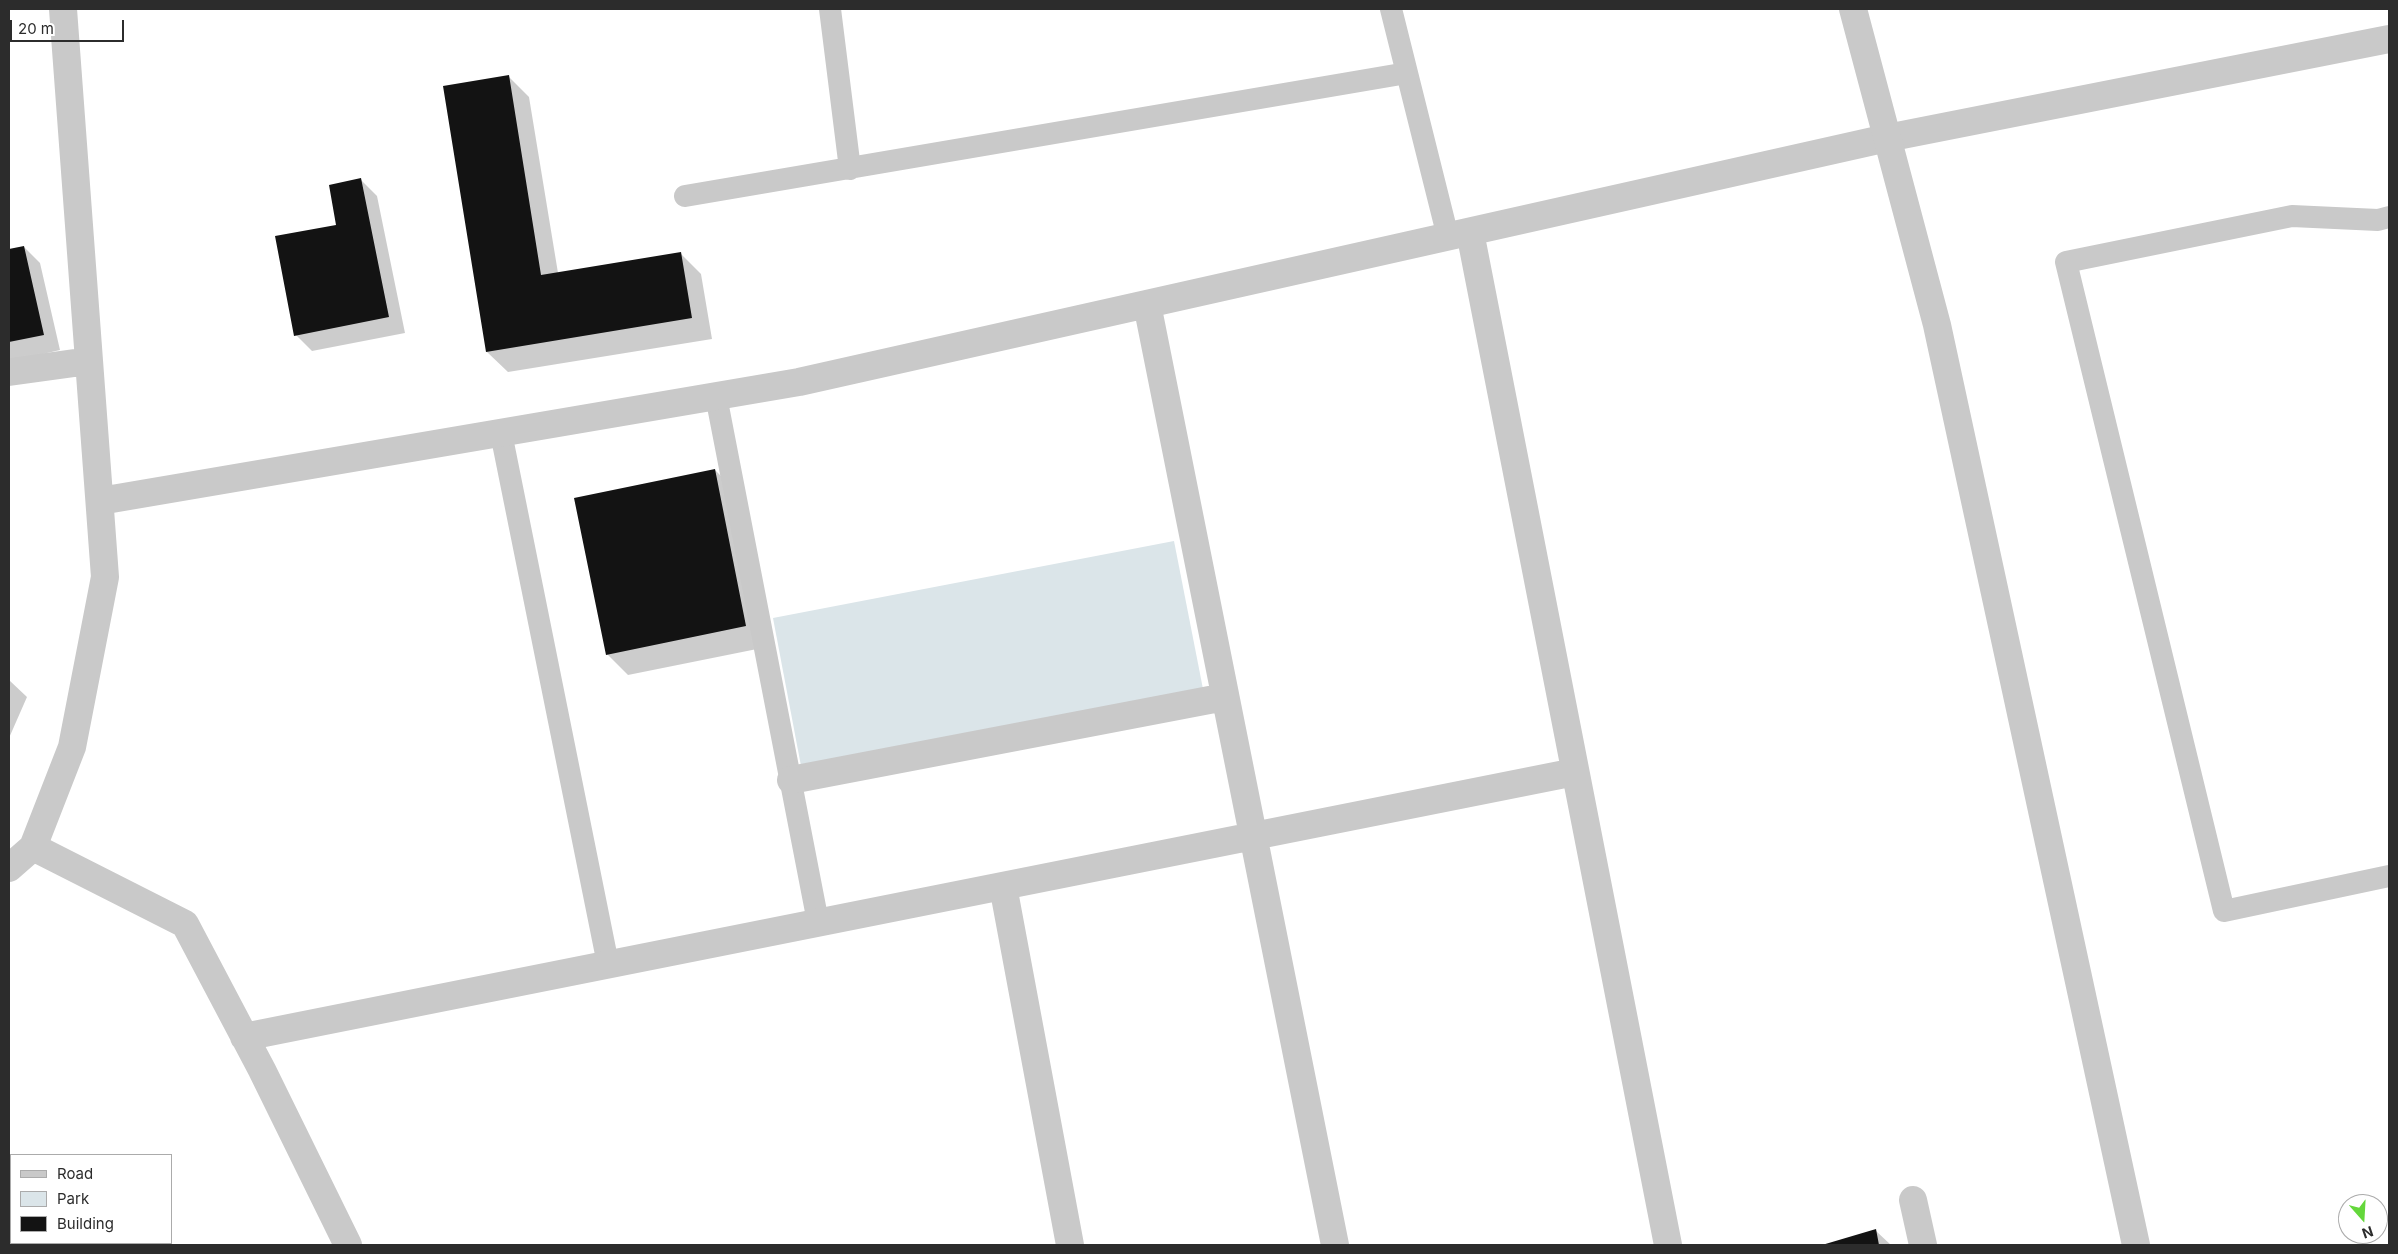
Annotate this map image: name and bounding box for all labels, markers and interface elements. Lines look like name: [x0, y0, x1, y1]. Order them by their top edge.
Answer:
scale bar: [12, 10, 126, 42]
text: 20 m: [18, 19, 54, 38]
legend: [10, 1154, 172, 1244]
text: Road: [57, 1164, 93, 1183]
text: Park: [57, 1189, 89, 1208]
north arrow: [2338, 1194, 2388, 1244]
text: Building: [57, 1214, 114, 1233]
text: N: [2360, 1223, 2376, 1242]

